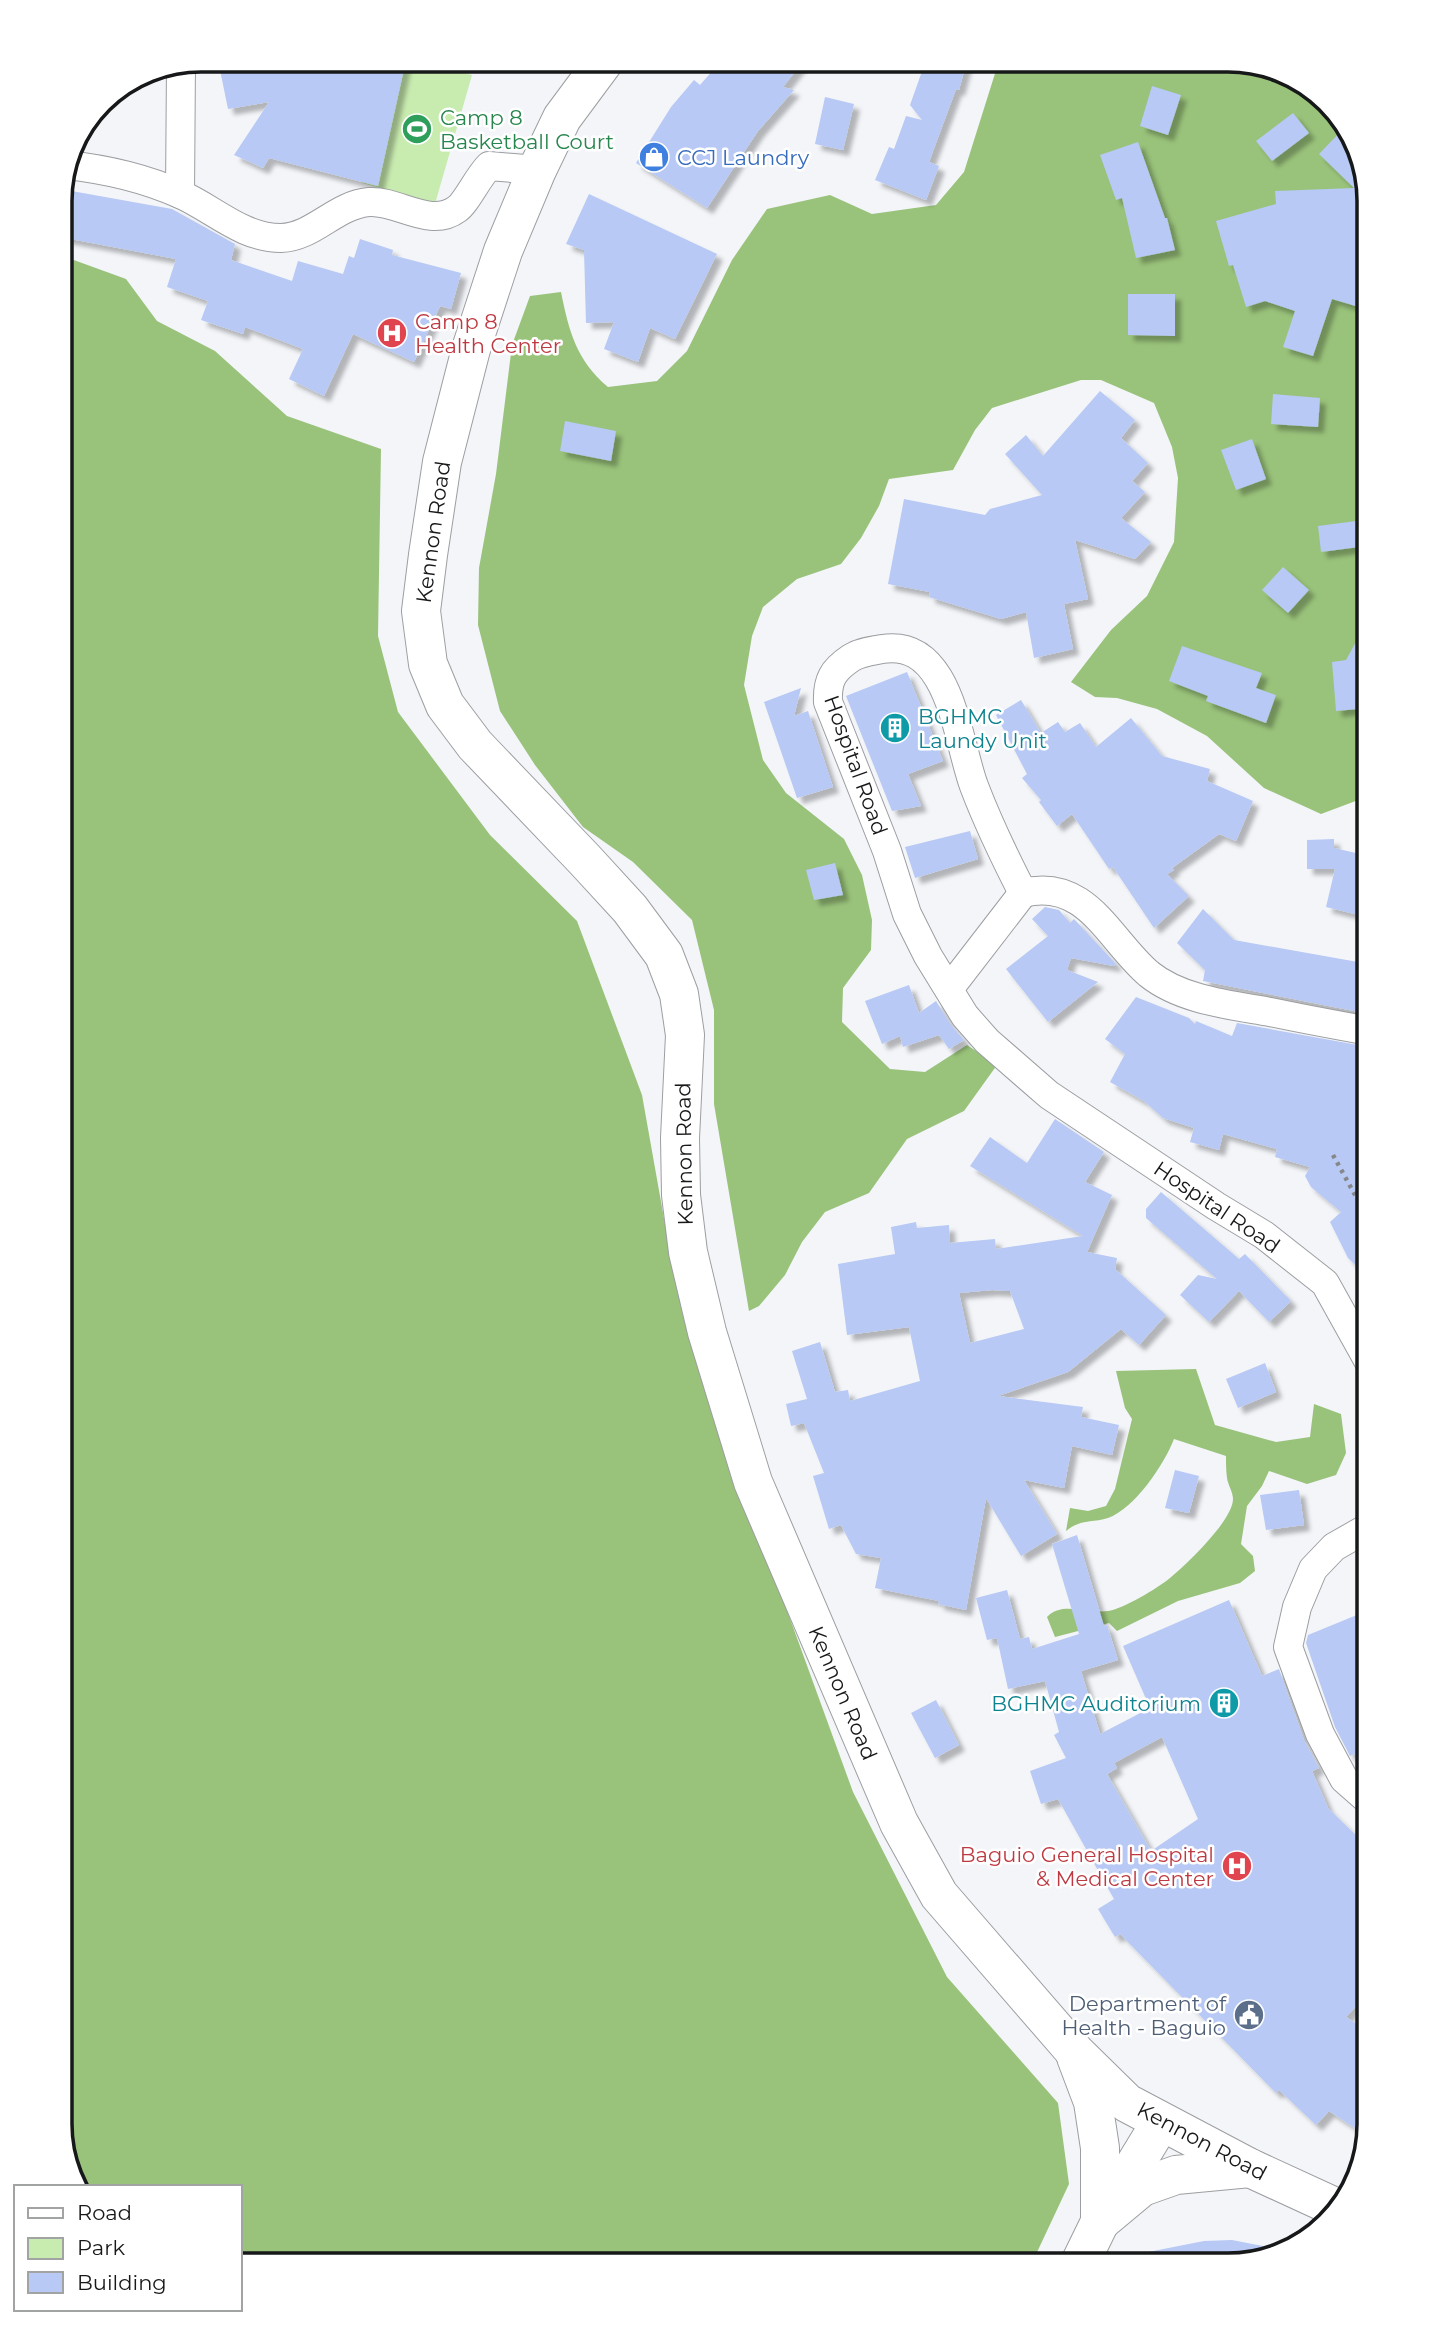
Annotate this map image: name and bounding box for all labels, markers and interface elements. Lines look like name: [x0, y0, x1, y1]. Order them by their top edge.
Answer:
place label: Camp 8 Basketball Court: [440, 105, 614, 154]
sports icon: Camp 8 Basketball Court: [400, 112, 434, 146]
shop icon: CCJ Laundry: [637, 140, 671, 174]
place label: CCJ Laundry: [677, 145, 810, 170]
place label: Camp 8 Health Center: [415, 309, 561, 358]
hospital icon: Camp 8 Health Center: [375, 316, 409, 350]
street label: Kennon Road: [411, 459, 455, 605]
street label: Hospital Road: [819, 692, 893, 838]
place label: BGHMC Laundy Unit: [918, 704, 1047, 753]
building icon: BGHMC Laundy Unit: [878, 711, 912, 745]
street label: Kennon Road: [670, 1082, 698, 1226]
street label: Hospital Road: [1149, 1156, 1285, 1258]
street label: Kennon Road: [804, 1622, 882, 1764]
building icon: BGHMC Auditorium: [1207, 1686, 1241, 1720]
place label: BGHMC Auditorium: [991, 1691, 1201, 1716]
place label: Baguio General Hospital & Medical Center: [960, 1842, 1214, 1891]
hospital icon: Baguio General Hospital & Medical Center: [1220, 1849, 1254, 1883]
place label: Department of Health - Baguio: [1061, 1991, 1227, 2040]
public building icon: Department of Health - Baguio: [1232, 1998, 1266, 2032]
street label: Kennon Road: [1133, 2096, 1271, 2186]
legend: [14, 2185, 242, 2311]
text: Road: [77, 2200, 132, 2225]
text: Park: [77, 2235, 125, 2260]
text: Building: [77, 2270, 167, 2295]

